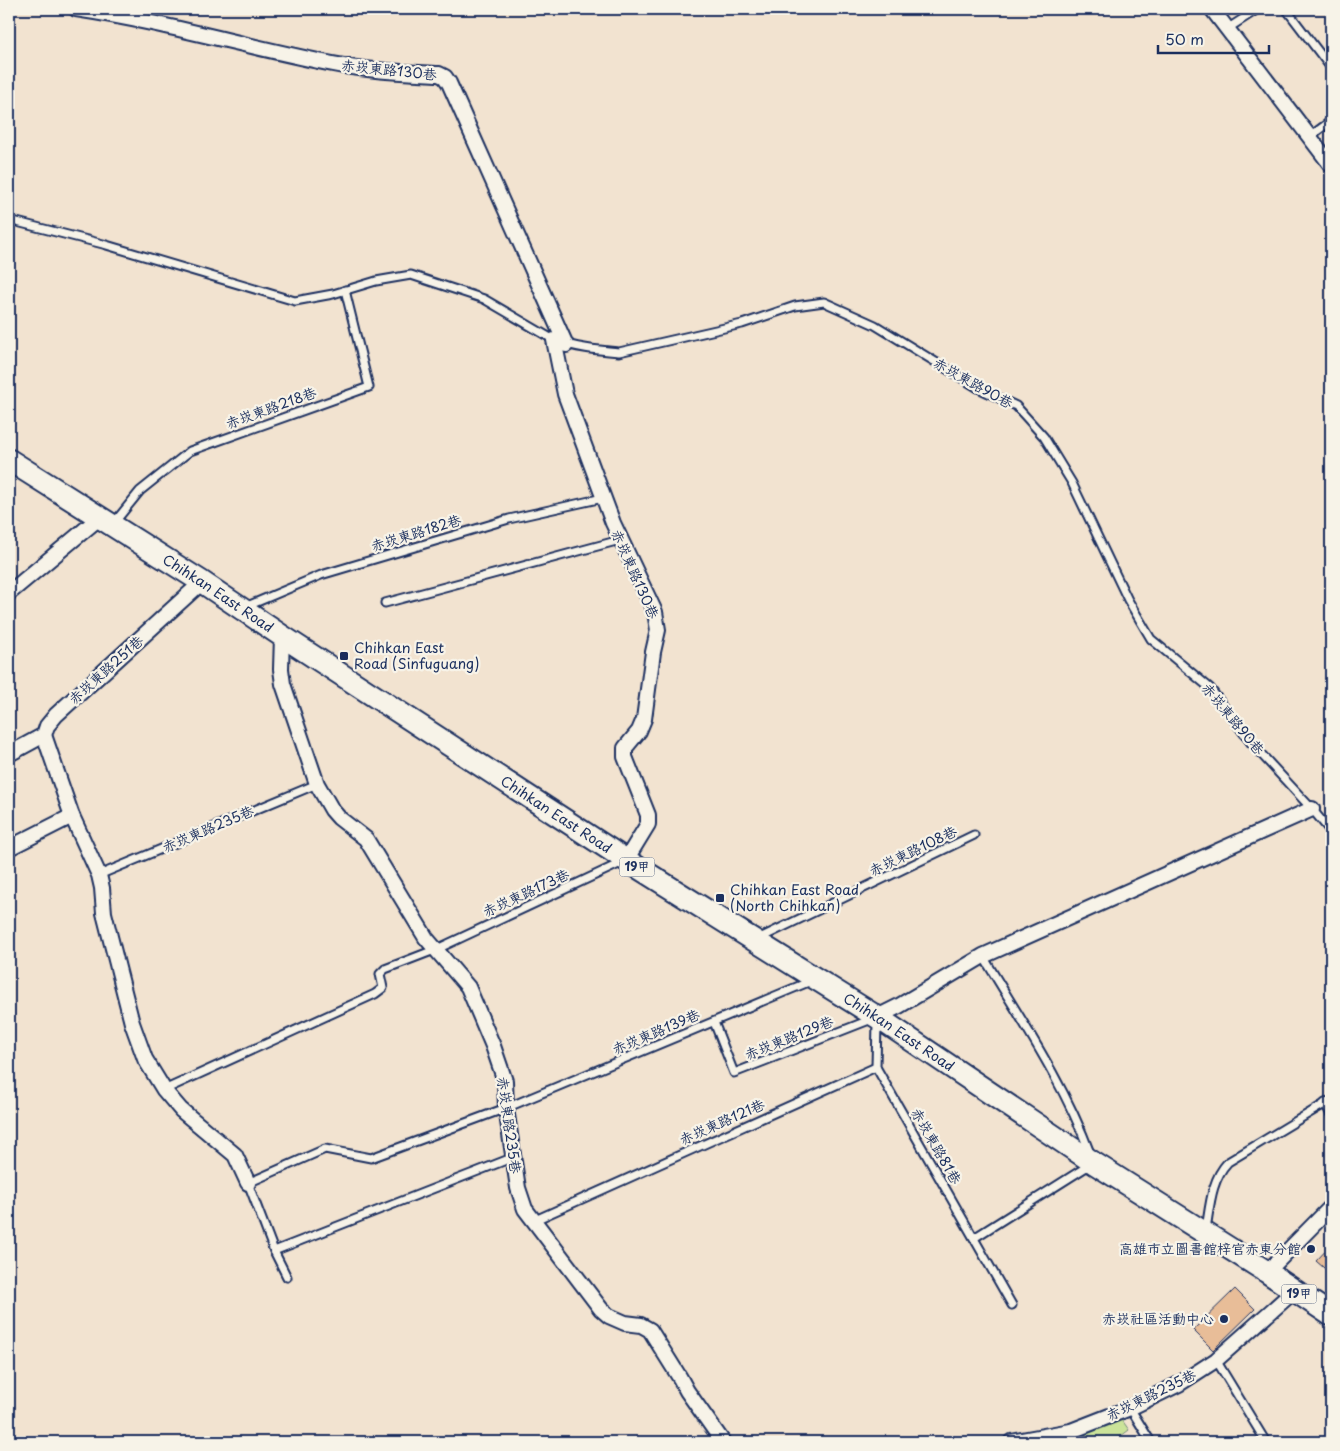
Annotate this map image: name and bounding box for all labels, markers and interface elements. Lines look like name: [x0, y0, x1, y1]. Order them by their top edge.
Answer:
scale bar: [1158, 22, 1269, 54]
text: 50 m: [1165, 27, 1204, 50]
street label: 赤崁東路130巷: [340, 54, 439, 85]
street label: 赤崁東路90巷: [929, 352, 1018, 414]
street label: 赤崁東路218巷: [222, 381, 320, 434]
street label: 赤崁東路182巷: [368, 508, 465, 556]
street label: 赤崁東路130巷: [606, 526, 665, 623]
street label: Chihkan East Road: [159, 549, 278, 637]
street label: 赤崁東路251巷: [64, 630, 149, 709]
place label: Chihkan East Road (Sinfuguang): [354, 637, 480, 674]
marker: Chihkan East Road (Sinfuguang): [338, 650, 350, 662]
street label: 赤崁東路90巷: [1197, 678, 1270, 760]
street label: Chihkan East Road: [497, 770, 616, 858]
street label: 赤崁東路235巷: [159, 799, 258, 857]
street label: 赤崁東路108巷: [865, 820, 961, 881]
road number: 19甲: [620, 858, 654, 876]
street label: 赤崁東路173巷: [479, 863, 573, 922]
place label: Chihkan East Road (North Chihkan): [730, 879, 859, 916]
marker: Chihkan East Road (North Chihkan): [714, 892, 726, 904]
street label: Chihkan East Road: [839, 988, 959, 1076]
street label: 赤崁東路139巷: [609, 1003, 704, 1059]
street label: 赤崁東路129巷: [741, 1010, 837, 1065]
street label: 赤崁東路235巷: [492, 1075, 527, 1176]
street label: 赤崁東路121巷: [676, 1093, 769, 1150]
street label: 赤崁東路81巷: [906, 1104, 967, 1189]
place label: 高雄市立圖書館梓官赤東分館: [1119, 1238, 1301, 1259]
marker: 高雄市立圖書館梓官赤東分館: [1305, 1243, 1317, 1255]
road number: 19甲: [1282, 1285, 1316, 1304]
place label: 赤崁社區活動中心: [1102, 1308, 1214, 1329]
marker: 赤崁社區活動中心: [1218, 1313, 1230, 1325]
street label: 赤崁東路235巷: [1102, 1363, 1200, 1425]

